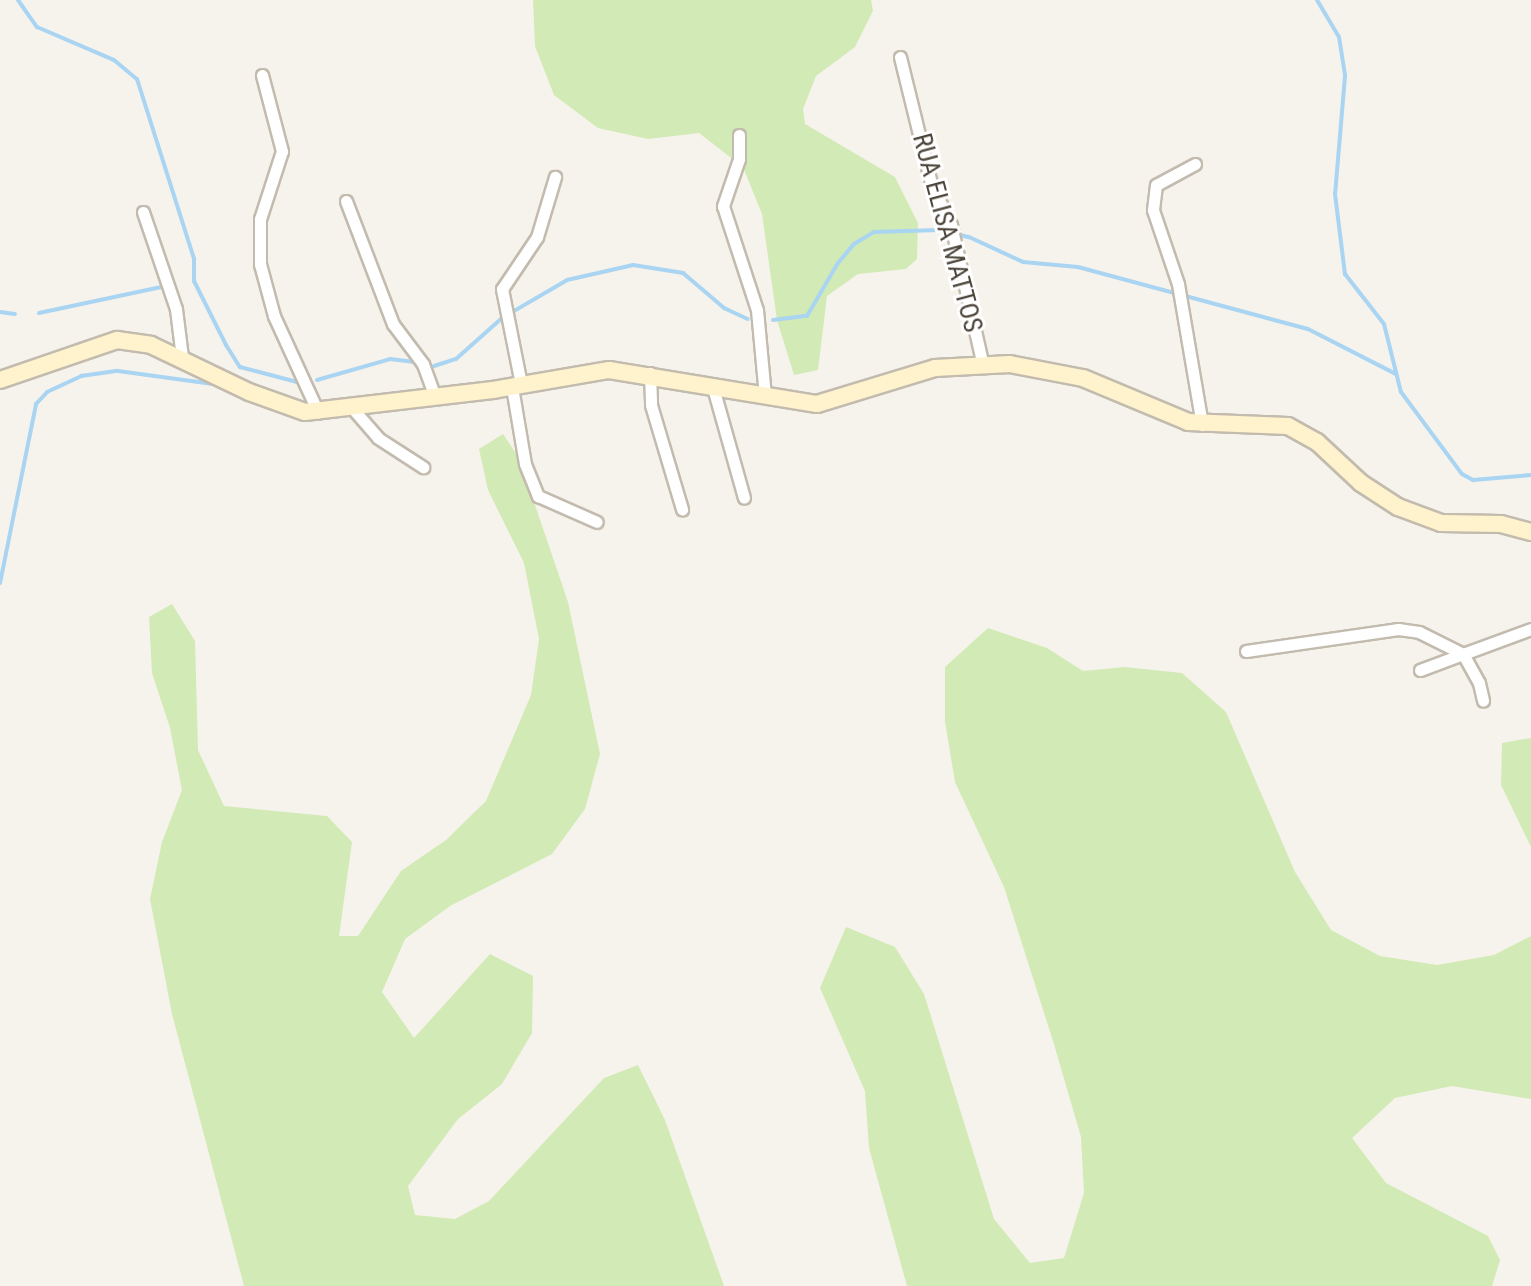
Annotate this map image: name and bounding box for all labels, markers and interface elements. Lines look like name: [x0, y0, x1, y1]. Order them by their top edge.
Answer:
street label: RUA ELISA MATTOS: [905, 130, 989, 336]

